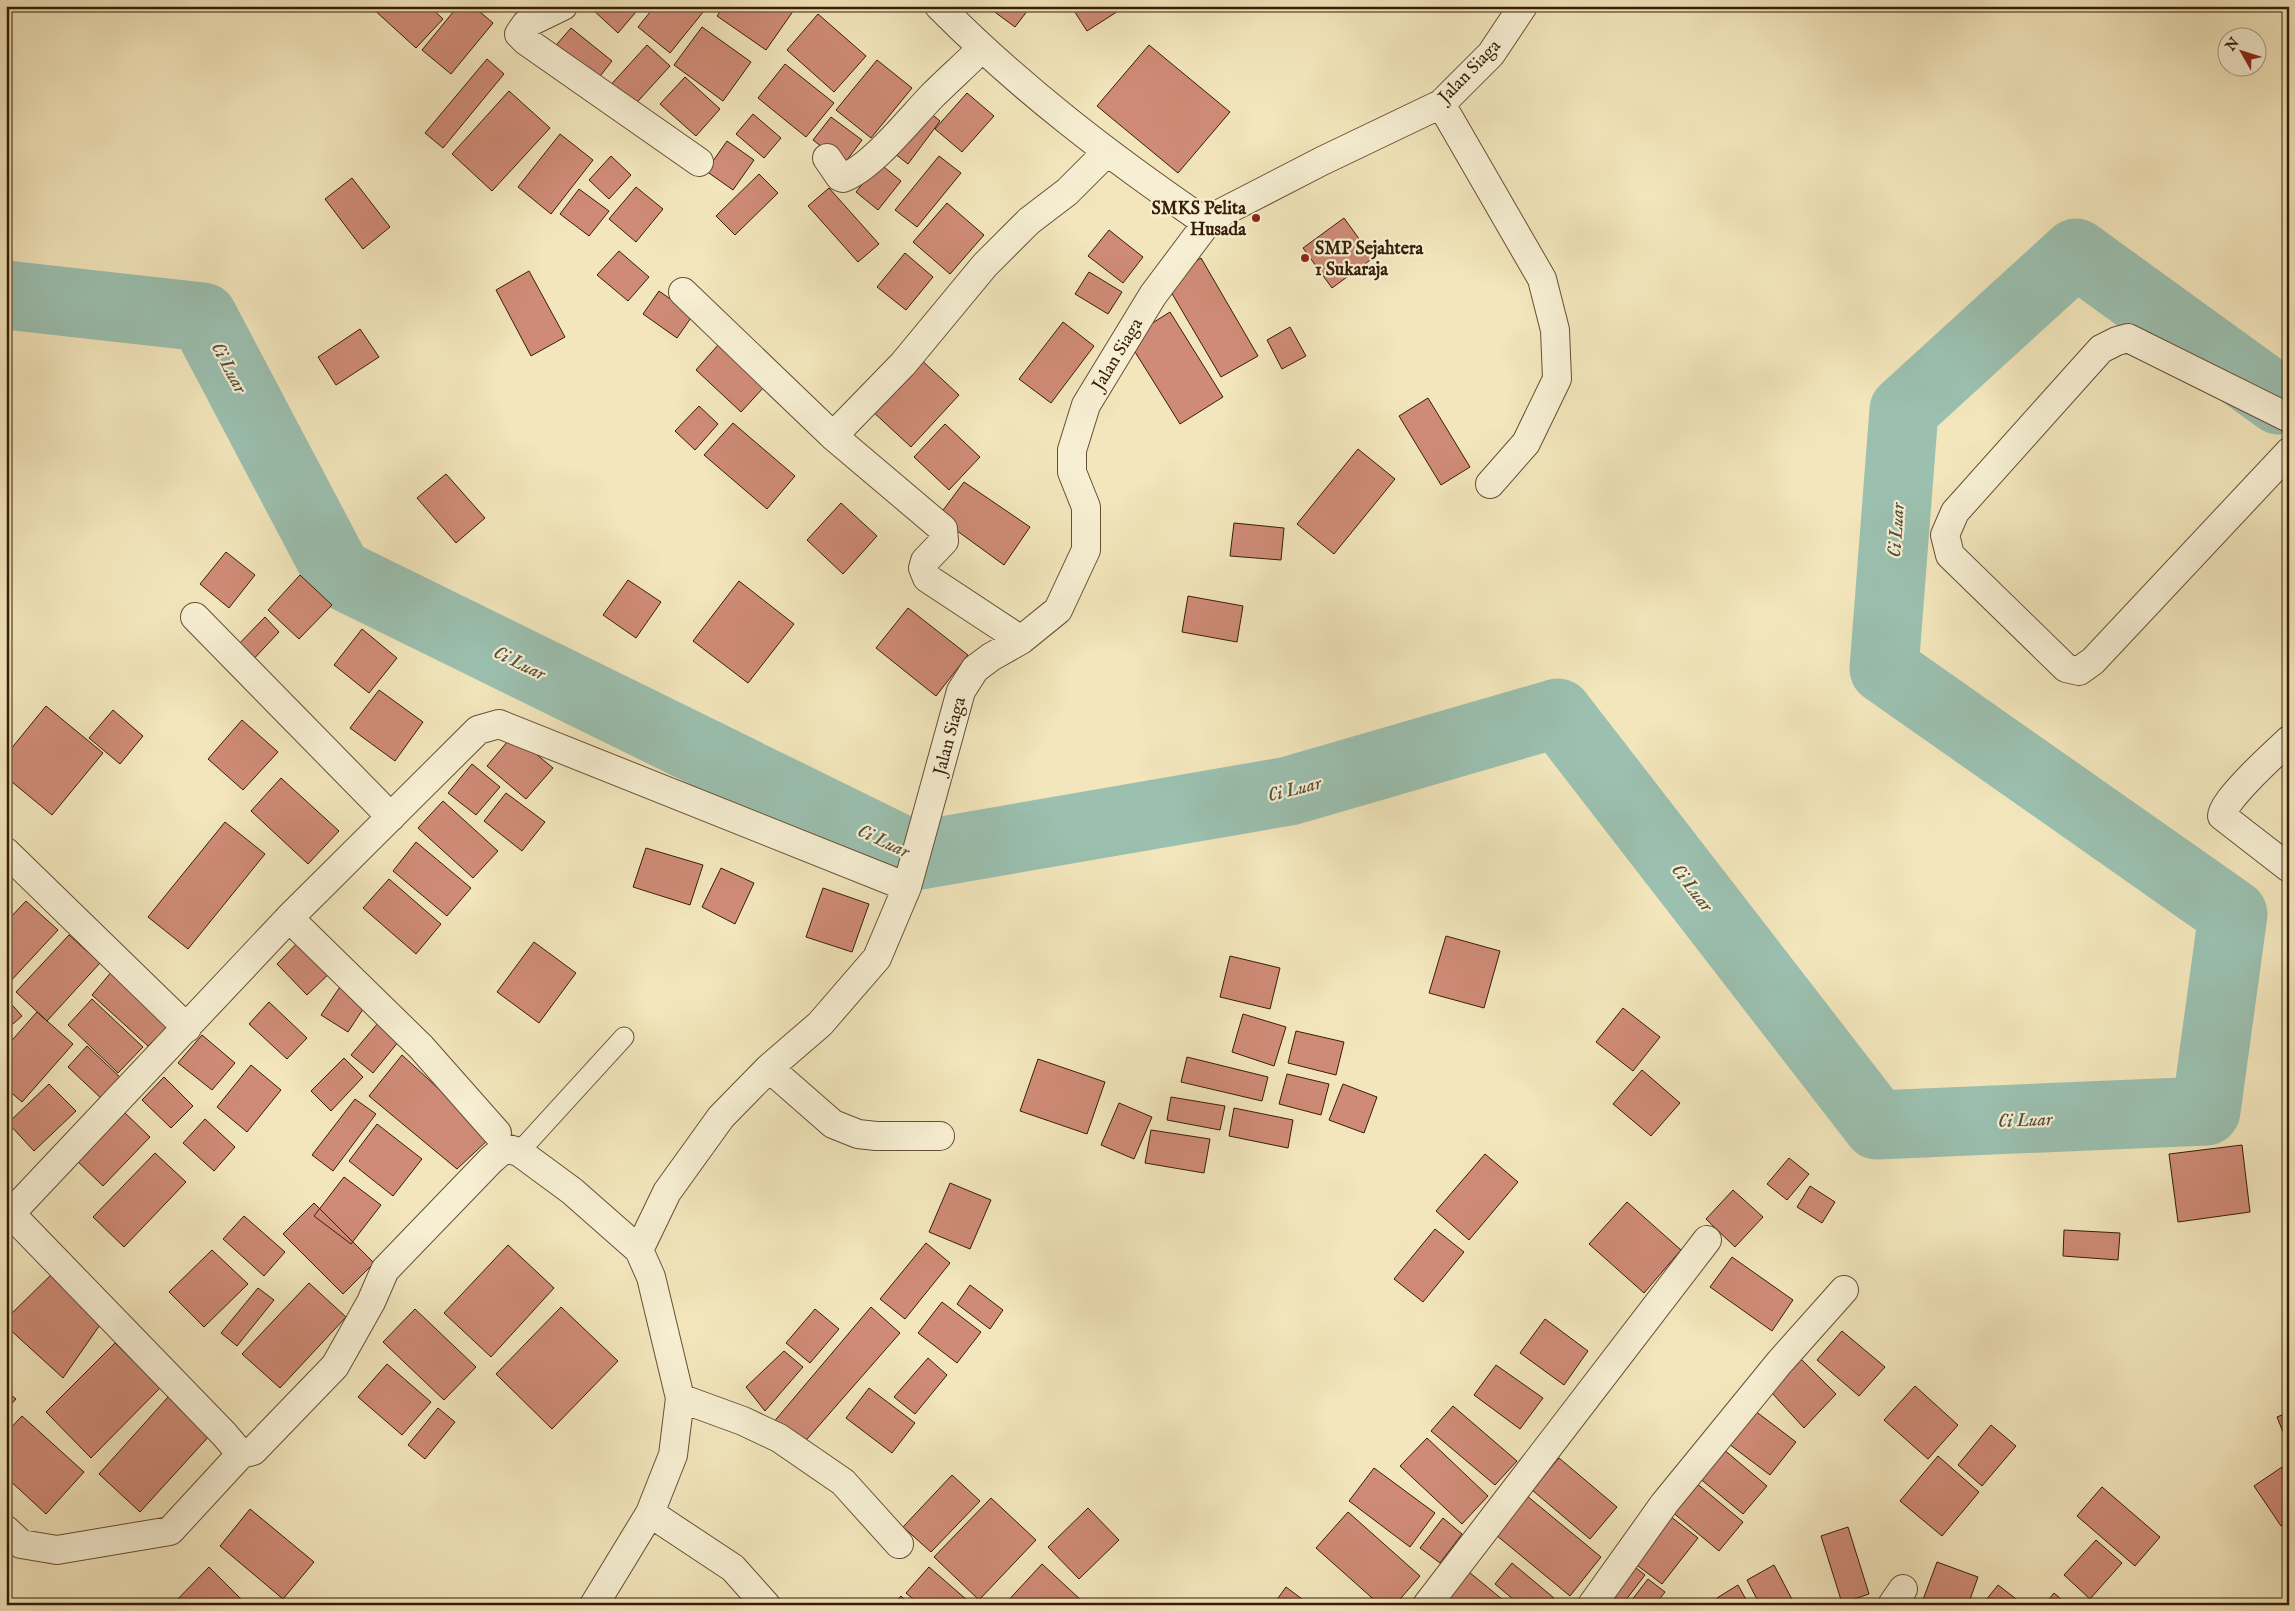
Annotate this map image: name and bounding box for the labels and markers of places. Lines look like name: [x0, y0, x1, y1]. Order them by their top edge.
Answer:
place label: SMKS Pelita Husada: [1152, 198, 1247, 242]
marker: SMKS Pelita Husada: [1250, 212, 1262, 224]
place label: SMP Sejahtera 1 Sukaraja: [1315, 238, 1425, 282]
marker: SMP Sejahtera 1 Sukaraja: [1299, 252, 1311, 264]

